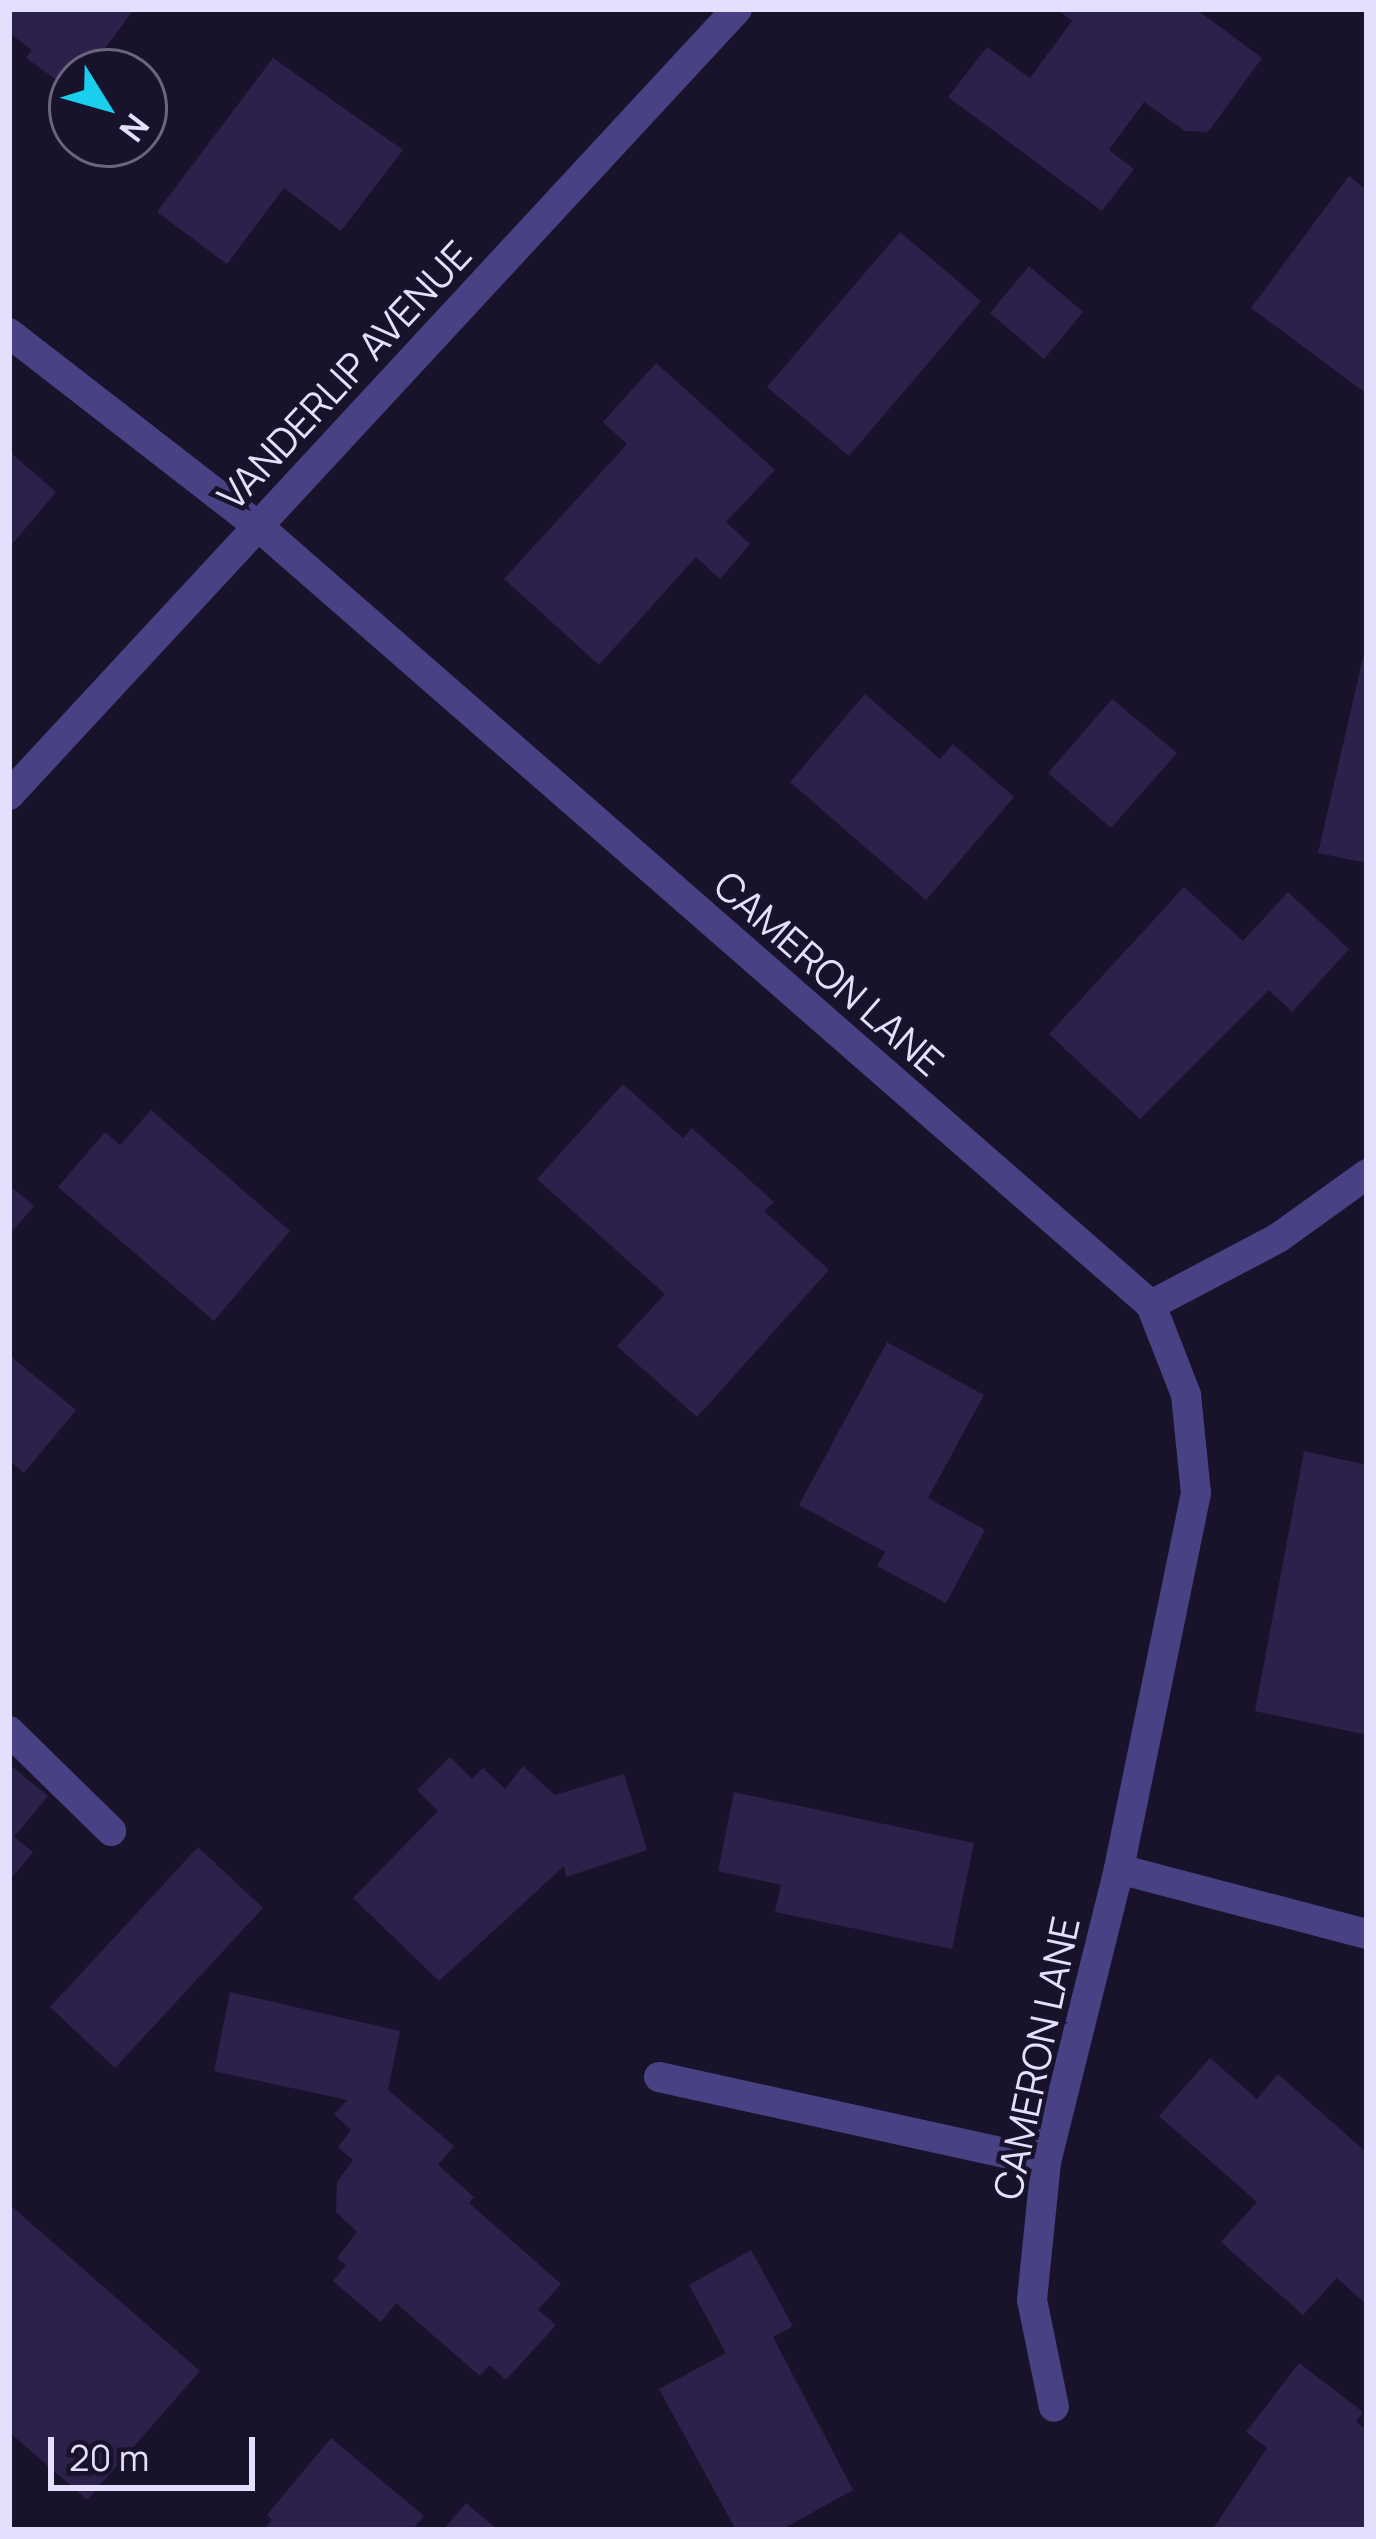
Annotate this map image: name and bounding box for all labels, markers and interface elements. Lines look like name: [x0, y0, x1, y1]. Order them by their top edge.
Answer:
north arrow: [48, 48, 168, 168]
text: N: [110, 105, 160, 151]
street label: VANDERLIP AVENUE: [208, 231, 480, 519]
street label: CAMERON LANE: [705, 861, 953, 1085]
street label: CAMERON LANE: [983, 1912, 1089, 2204]
scale bar: [54, 2413, 261, 2487]
text: 20 m: [69, 2433, 149, 2482]

